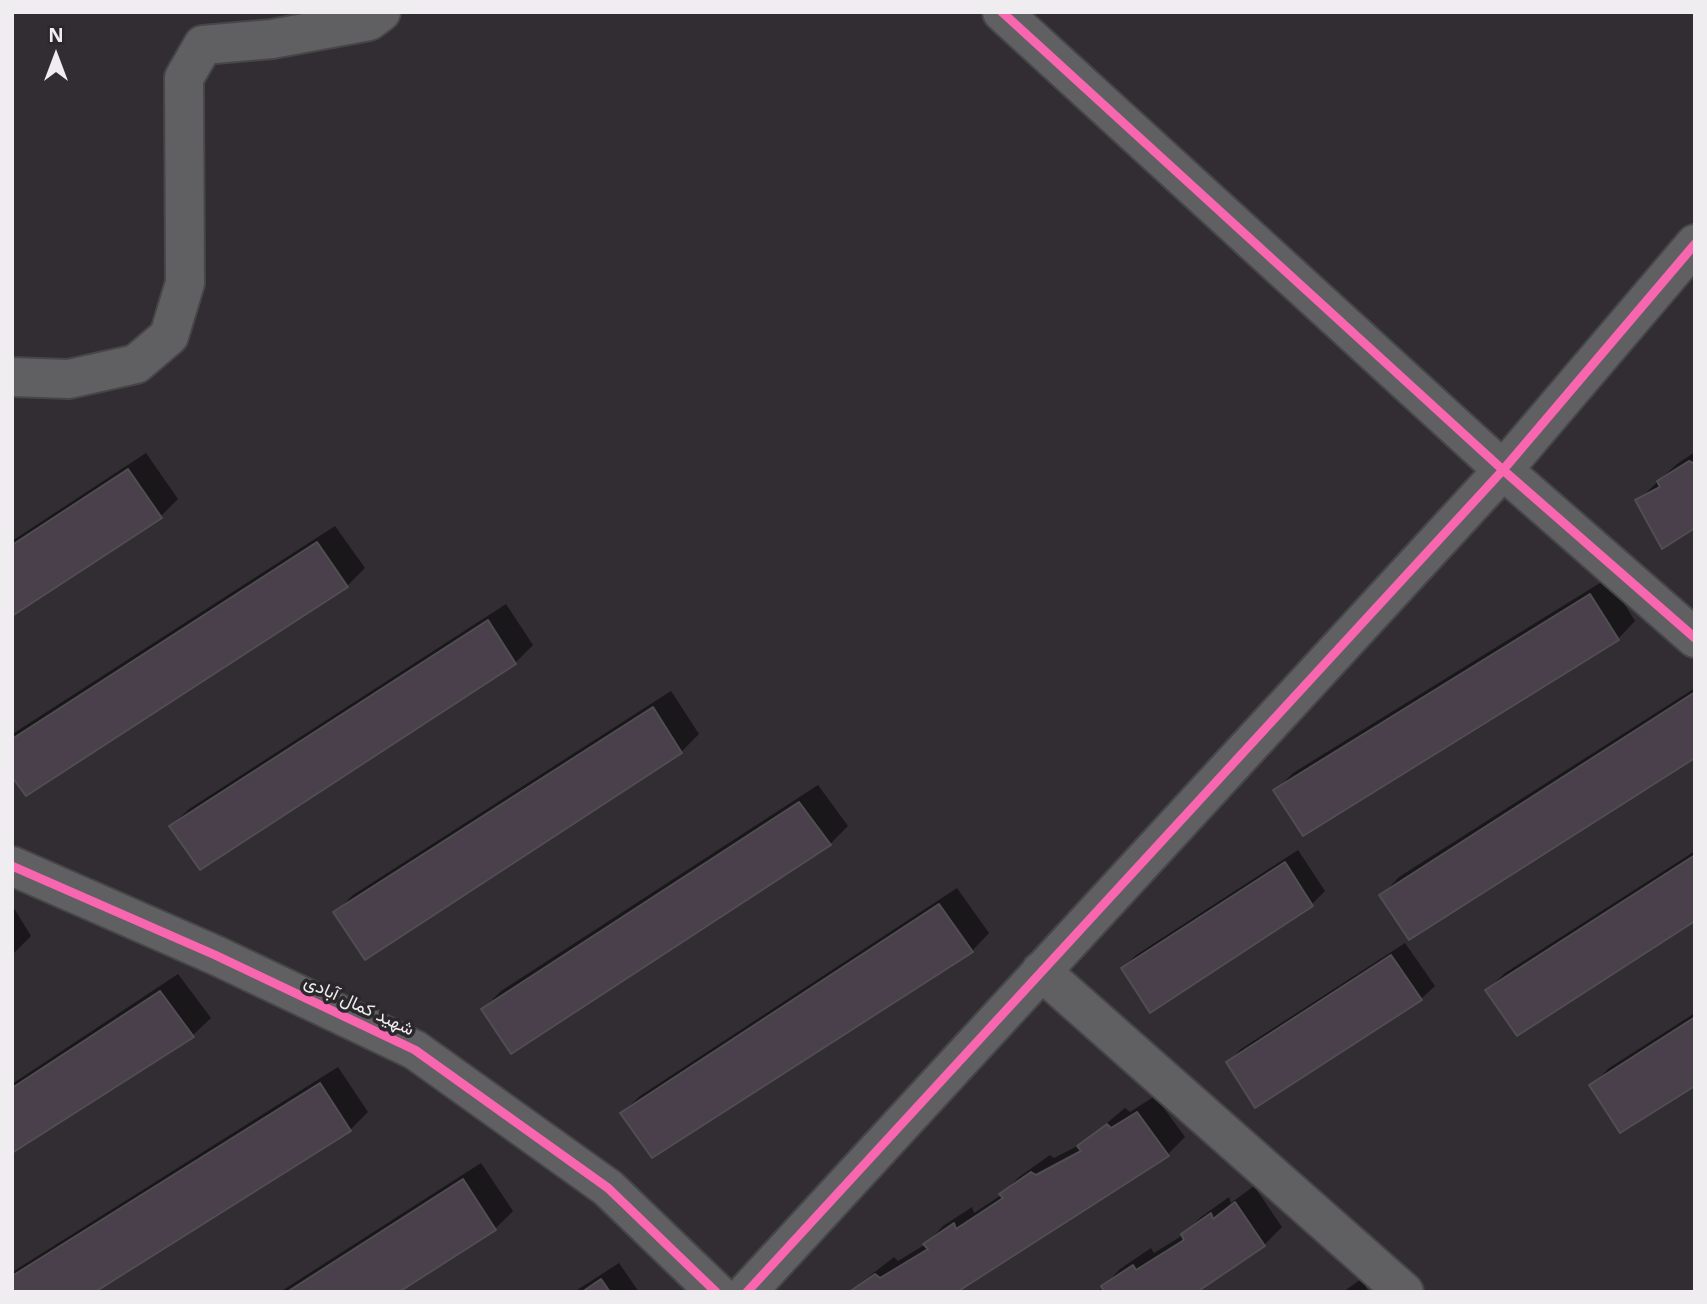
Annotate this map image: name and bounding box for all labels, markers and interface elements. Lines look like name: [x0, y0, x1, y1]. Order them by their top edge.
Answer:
north arrow: [21, 21, 91, 91]
text: N: [48, 22, 64, 48]
street label: شهید کمال آبادی: [301, 971, 417, 1041]

